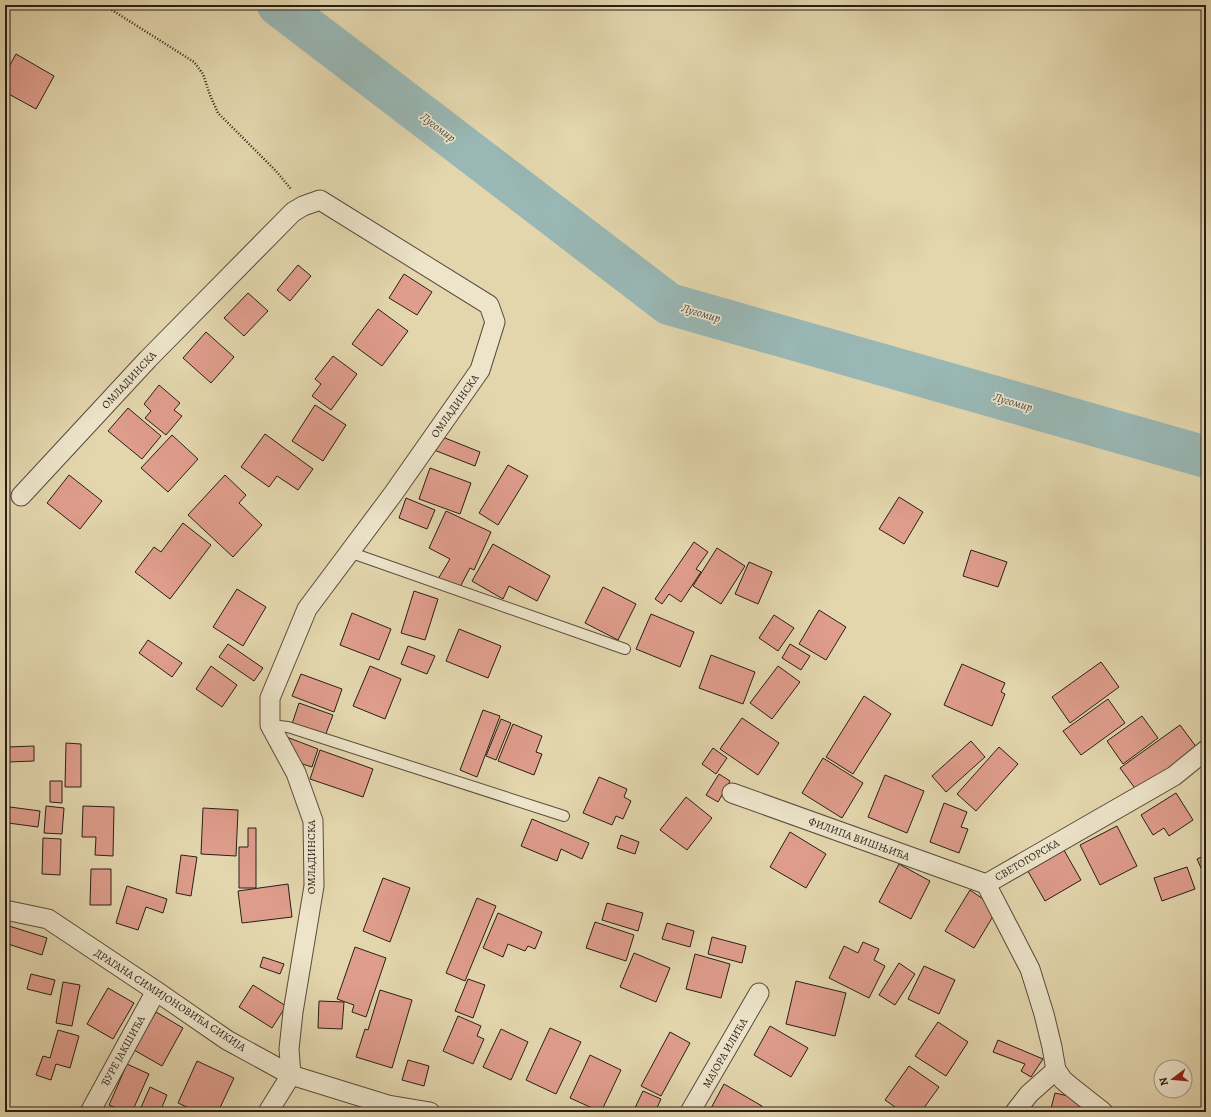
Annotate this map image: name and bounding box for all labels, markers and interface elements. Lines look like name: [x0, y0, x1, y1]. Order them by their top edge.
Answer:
water label: Лугомир: [416, 108, 459, 146]
water label: Лугомир: [679, 300, 723, 326]
street label: ОМЛАДИНСКА: [98, 347, 160, 412]
street label: ОМЛАДИНСКА: [428, 371, 483, 441]
water label: Лугомир: [991, 389, 1035, 415]
street label: ФИЛИПА ВИШЊИЋА: [806, 814, 912, 864]
street label: ОМЛАДИНСКА: [304, 819, 319, 894]
street label: СВЕТОГОРСКА: [992, 835, 1063, 885]
street label: ДРАГАНА СИМИЈОНОВИЋА СИКИЈА: [91, 945, 249, 1055]
street label: ЂУРЕ ЈАКШИЋА: [97, 1012, 149, 1089]
street label: МАЈОРА ИЛИЋА: [699, 1015, 751, 1091]
north arrow: [1153, 1059, 1193, 1099]
text: N: [1156, 1076, 1172, 1088]

